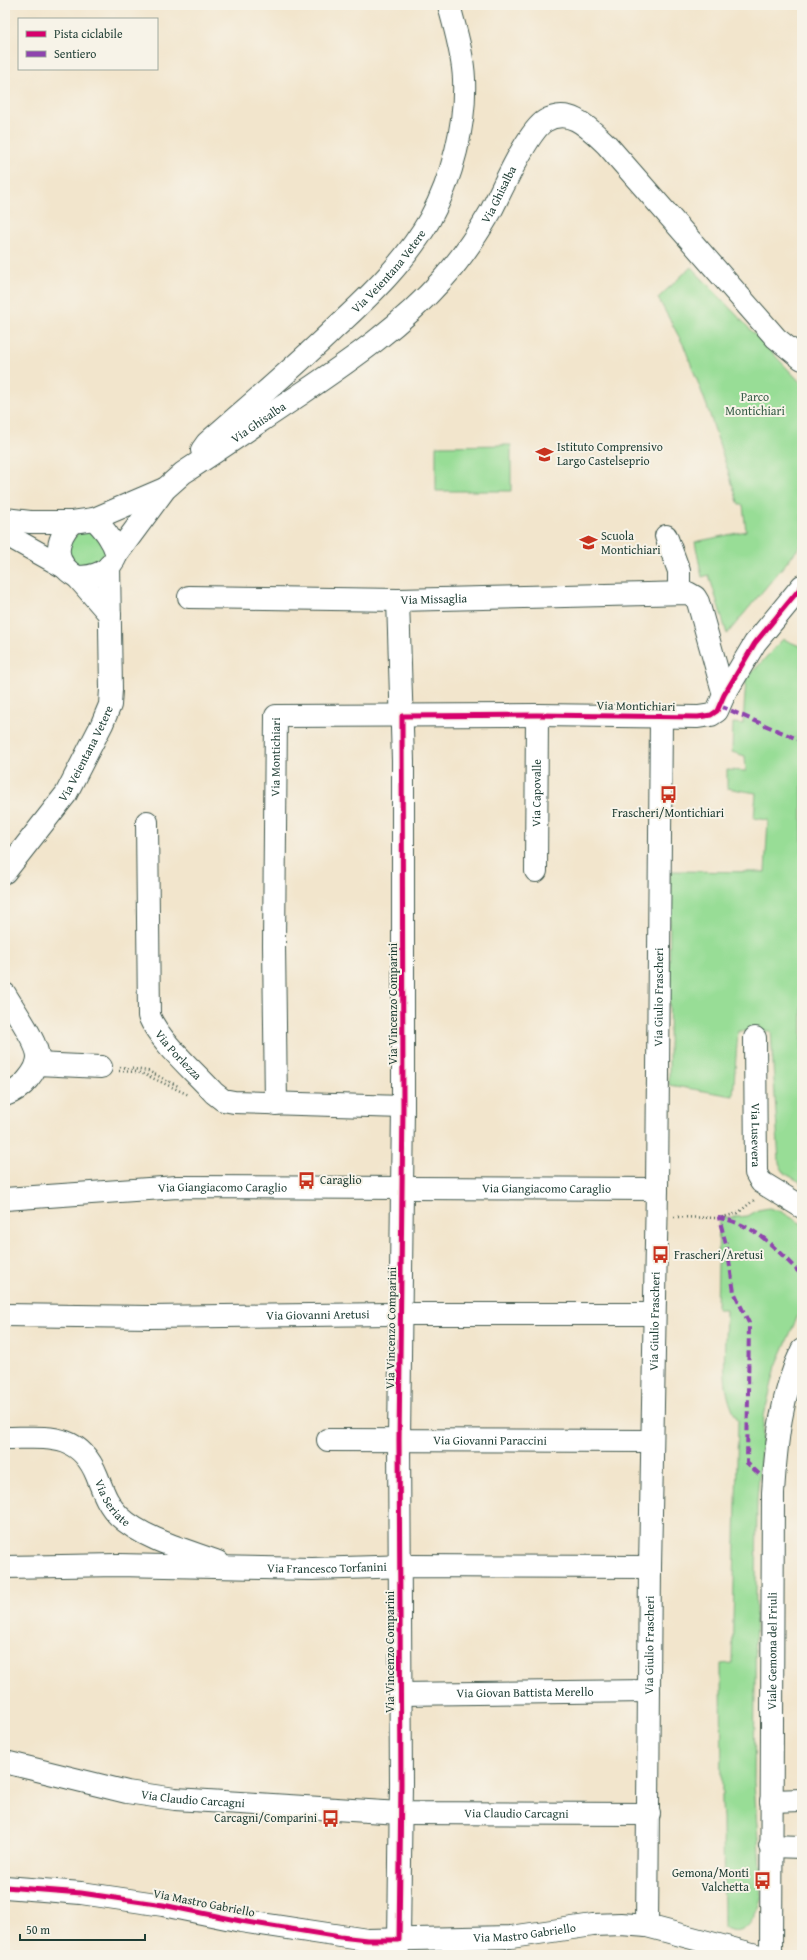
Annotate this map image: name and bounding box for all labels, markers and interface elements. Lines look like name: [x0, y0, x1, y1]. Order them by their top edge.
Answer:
legend: [18, 18, 158, 70]
text: Pista ciclabile: [54, 25, 123, 42]
text: Sentiero: [54, 45, 96, 62]
street label: Via Ghisalba: [477, 162, 520, 226]
street label: Via Veientana Vetere: [347, 226, 430, 317]
park label: Parco Montichiari: [725, 388, 785, 419]
street label: Via Ghisalba: [228, 397, 289, 447]
place label: Istituto Comprensivo Largo Castelseprio: [557, 438, 663, 469]
school or university icon: Istituto Comprensivo Largo Castelseprio: [534, 444, 554, 464]
place label: Scuola Montichiari: [601, 527, 661, 558]
school or university icon: Scuola Montichiari: [578, 533, 598, 553]
street label: Via Missaglia: [401, 589, 468, 608]
street label: Via Montichiari: [596, 696, 676, 715]
street label: Via Veientana Vetere: [54, 702, 117, 805]
street label: Via Montichiari: [266, 717, 284, 797]
street label: Via Capovalle: [527, 759, 545, 827]
bus stop icon: Frascheri/Montichiari: [658, 784, 678, 804]
place label: Frascheri/Montichiari: [612, 804, 725, 821]
street label: Via Vincenzo Comparini: [384, 942, 401, 1065]
street label: Via Giulio Frascheri: [649, 947, 667, 1047]
street label: Via Porlezza: [151, 1026, 206, 1084]
street label: Via Lusevera: [747, 1103, 765, 1167]
bus stop icon: Caraglio: [297, 1170, 317, 1190]
place label: Caraglio: [320, 1171, 362, 1188]
street label: Via Giangiacomo Caraglio: [157, 1178, 287, 1196]
street label: Via Giangiacomo Caraglio: [482, 1179, 611, 1197]
bus stop icon: Frascheri/Aretusi: [651, 1245, 671, 1265]
place label: Frascheri/Aretusi: [674, 1246, 764, 1263]
street label: Via Vincenzo Comparini: [381, 1266, 400, 1389]
street label: Via Giulio Frascheri: [645, 1271, 663, 1371]
street label: Via Giovanni Aretusi: [266, 1305, 370, 1324]
street label: Via Giovanni Paraccini: [433, 1431, 547, 1449]
street label: Via Seriate: [91, 1476, 134, 1531]
street label: Via Francesco Torfanini: [267, 1558, 388, 1577]
street label: Via Vincenzo Comparini: [381, 1590, 398, 1713]
street label: Viale Gemona del Friuli: [763, 1591, 781, 1710]
street label: Via Giulio Frascheri: [640, 1595, 658, 1695]
street label: Via Giovan Battista Merello: [456, 1683, 594, 1701]
street label: Via Claudio Carcagni: [140, 1785, 246, 1811]
street label: Via Claudio Carcagni: [464, 1804, 569, 1822]
bus stop icon: Carcagni/Comparini: [320, 1808, 340, 1828]
place label: Carcagni/Comparini: [214, 1809, 318, 1826]
place label: Gemona/Monti Valchetta: [672, 1864, 750, 1895]
bus stop icon: Gemona/Monti Valchetta: [752, 1870, 772, 1890]
street label: Via Mastro Gabriello: [152, 1884, 256, 1921]
scale bar: [20, 1916, 145, 1942]
street label: Via Mastro Gabriello: [473, 1919, 577, 1946]
text: 50 m: [26, 1921, 50, 1938]

